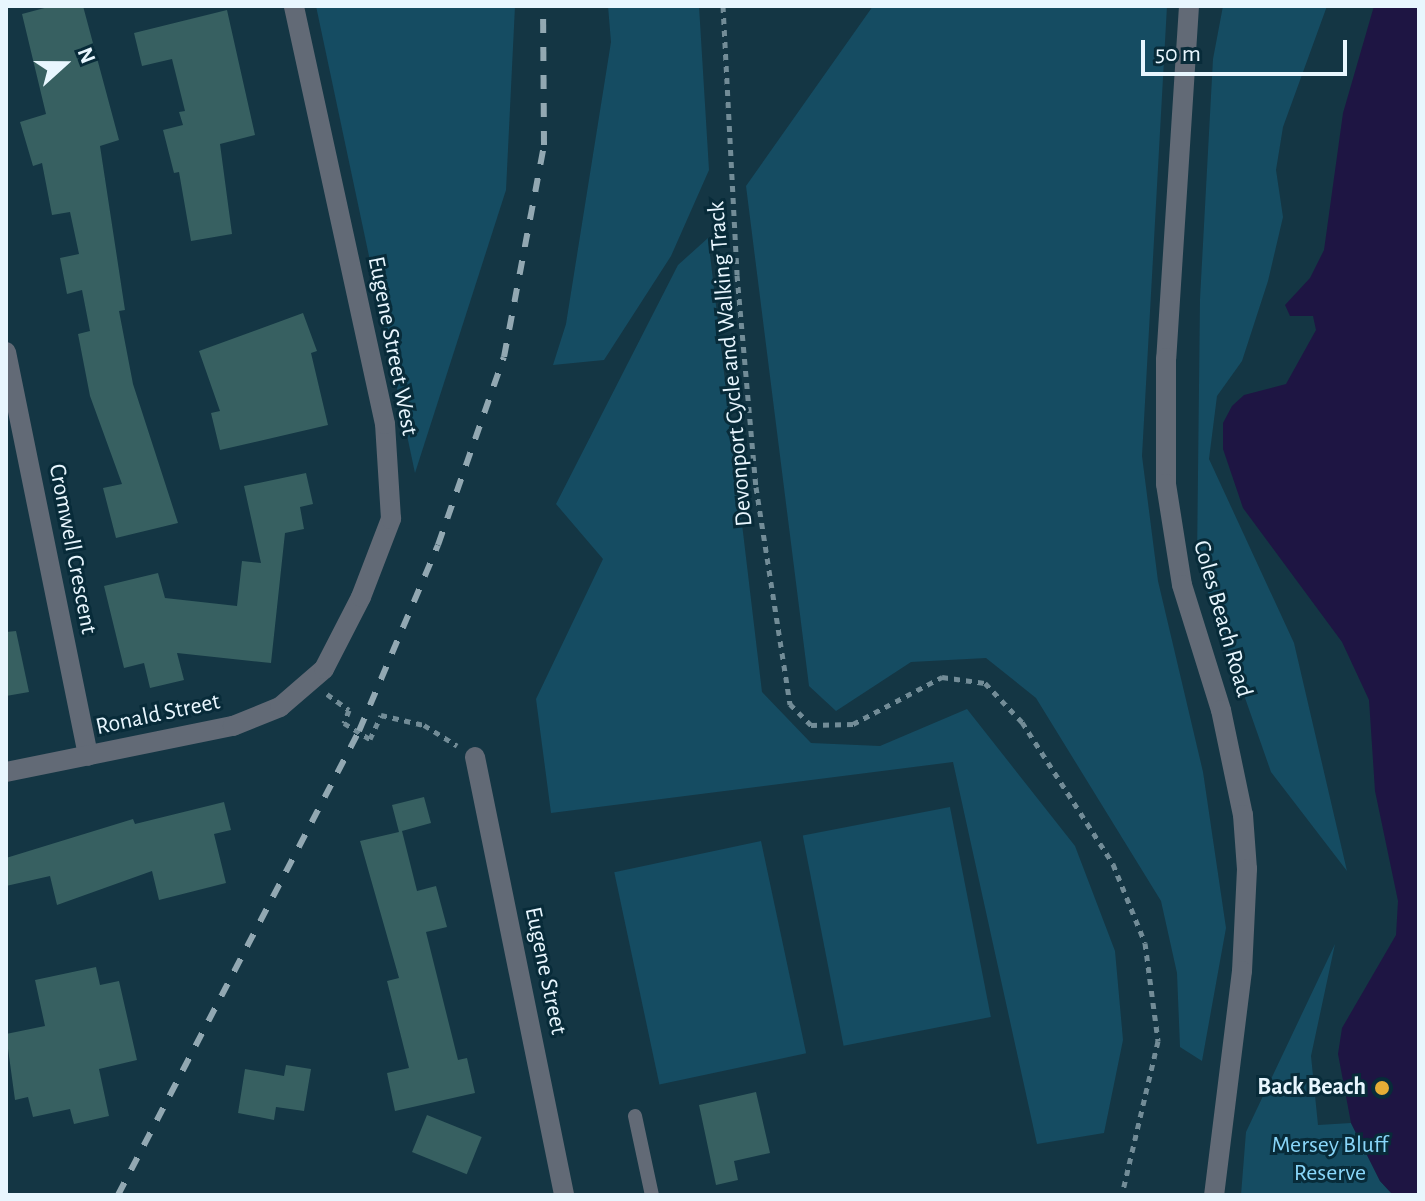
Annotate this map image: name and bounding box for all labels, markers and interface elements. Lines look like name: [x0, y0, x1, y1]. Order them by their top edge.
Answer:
north arrow: [24, 24, 104, 104]
scale bar: [1145, 24, 1351, 74]
text: 50 m: [1155, 42, 1201, 66]
text: N: [73, 44, 99, 66]
street label: Devonport Cycle and Walking Track: [702, 200, 760, 528]
street label: Eugene Street West: [361, 254, 423, 438]
street label: Cromwell Crescent: [41, 461, 103, 637]
street label: Coles Beach Road: [1186, 537, 1258, 701]
street label: Ronald Street: [93, 688, 223, 742]
street label: Eugene Street: [517, 904, 573, 1038]
place label: Back Beach: [1257, 1074, 1366, 1102]
marker: Back Beach: [1373, 1079, 1391, 1097]
park label: Mersey Bluff Reserve: [1272, 1132, 1388, 1188]

